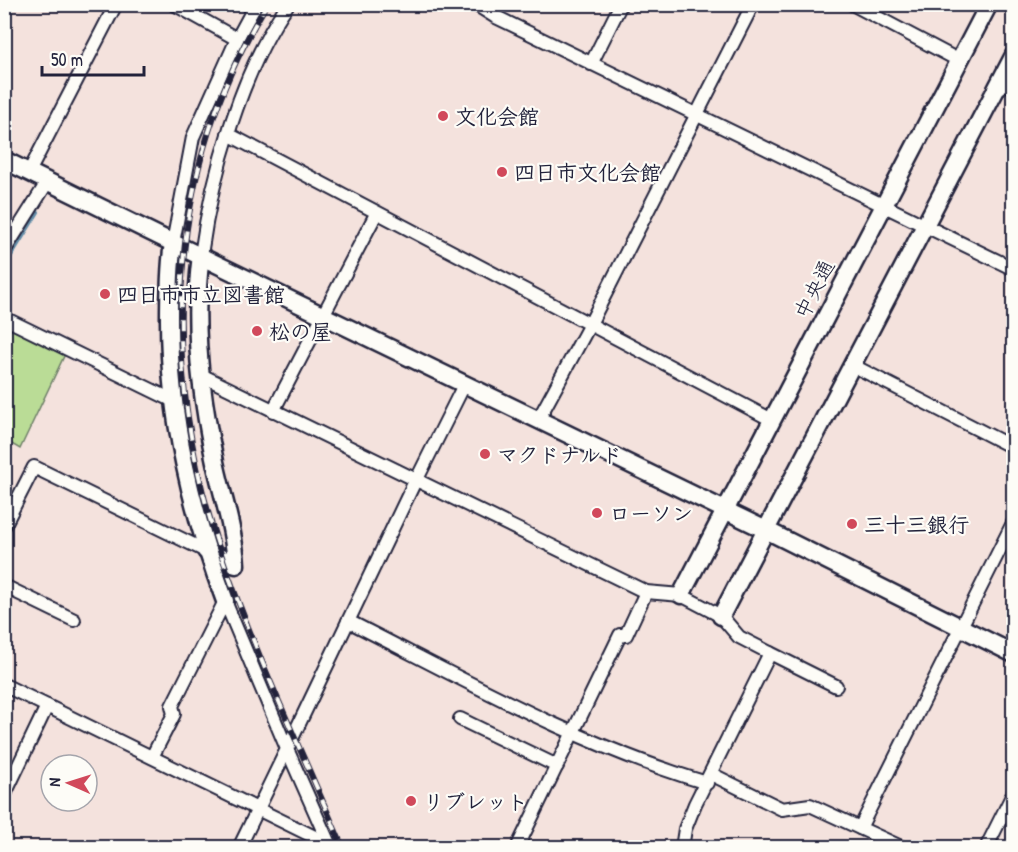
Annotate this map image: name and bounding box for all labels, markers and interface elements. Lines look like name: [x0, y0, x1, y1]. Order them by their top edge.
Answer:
scale bar: [42, 39, 144, 77]
text: 50 m: [51, 47, 83, 72]
place label: 文化会館: [455, 102, 539, 131]
marker: 文化会館: [436, 109, 450, 123]
place label: 四日市文化会館: [514, 158, 661, 187]
marker: 四日市文化会館: [495, 165, 509, 179]
street label: 中央通: [787, 254, 841, 324]
place label: 四日市市立図書館: [117, 280, 285, 309]
marker: 四日市市立図書館: [98, 287, 112, 301]
place label: 松の屋: [269, 317, 332, 346]
marker: 松の屋: [250, 324, 264, 338]
place label: マクドナルド: [497, 440, 622, 469]
marker: マクドナルド: [478, 447, 492, 461]
place label: ローソン: [609, 499, 693, 528]
marker: ローソン: [590, 506, 604, 520]
place label: 三十三銀行: [864, 510, 969, 539]
marker: 三十三銀行: [845, 517, 859, 531]
north arrow: [39, 753, 99, 813]
text: N: [43, 777, 65, 787]
place label: リブレット: [423, 787, 528, 816]
marker: リブレット: [404, 794, 418, 808]

